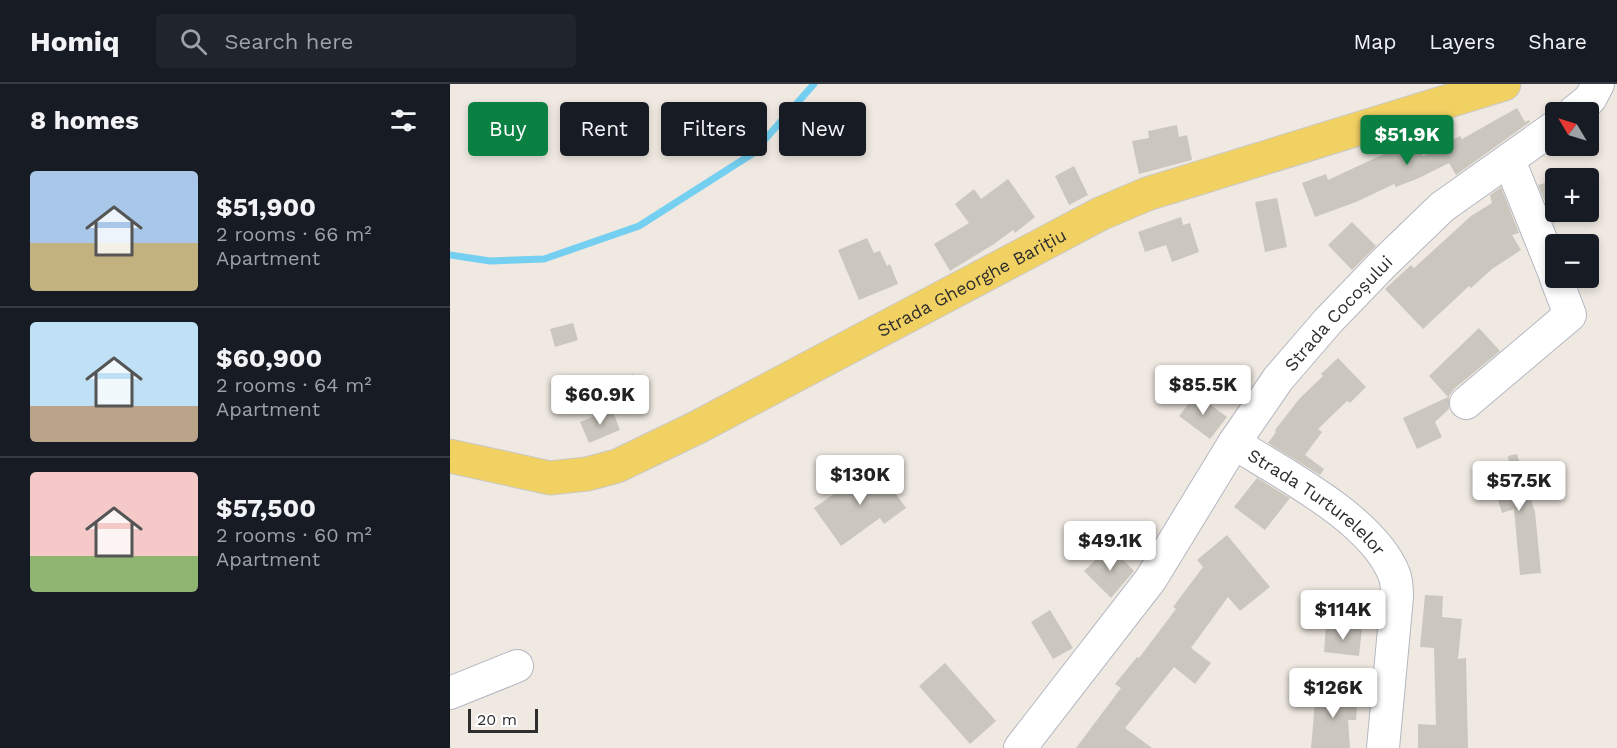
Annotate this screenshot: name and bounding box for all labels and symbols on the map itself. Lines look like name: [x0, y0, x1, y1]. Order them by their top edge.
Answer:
north arrow: [1545, 102, 1599, 156]
pin: $51.9K: [1358, 115, 1456, 166]
street label: Strada Gheorghe Barițiu: [873, 223, 1069, 341]
street label: Strada Cocoșului: [1279, 251, 1396, 375]
pin: $85.5K: [1154, 365, 1252, 416]
pin: $60.9K: [551, 375, 649, 426]
street label: Strada Turturelelor: [1245, 444, 1390, 559]
pin: $130K: [818, 455, 902, 506]
pin: $57.5K: [1470, 461, 1568, 512]
pin: $49.1K: [1061, 521, 1159, 572]
pin: $114K: [1301, 590, 1385, 641]
pin: $126K: [1291, 668, 1375, 719]
scale bar: [468, 706, 538, 734]

